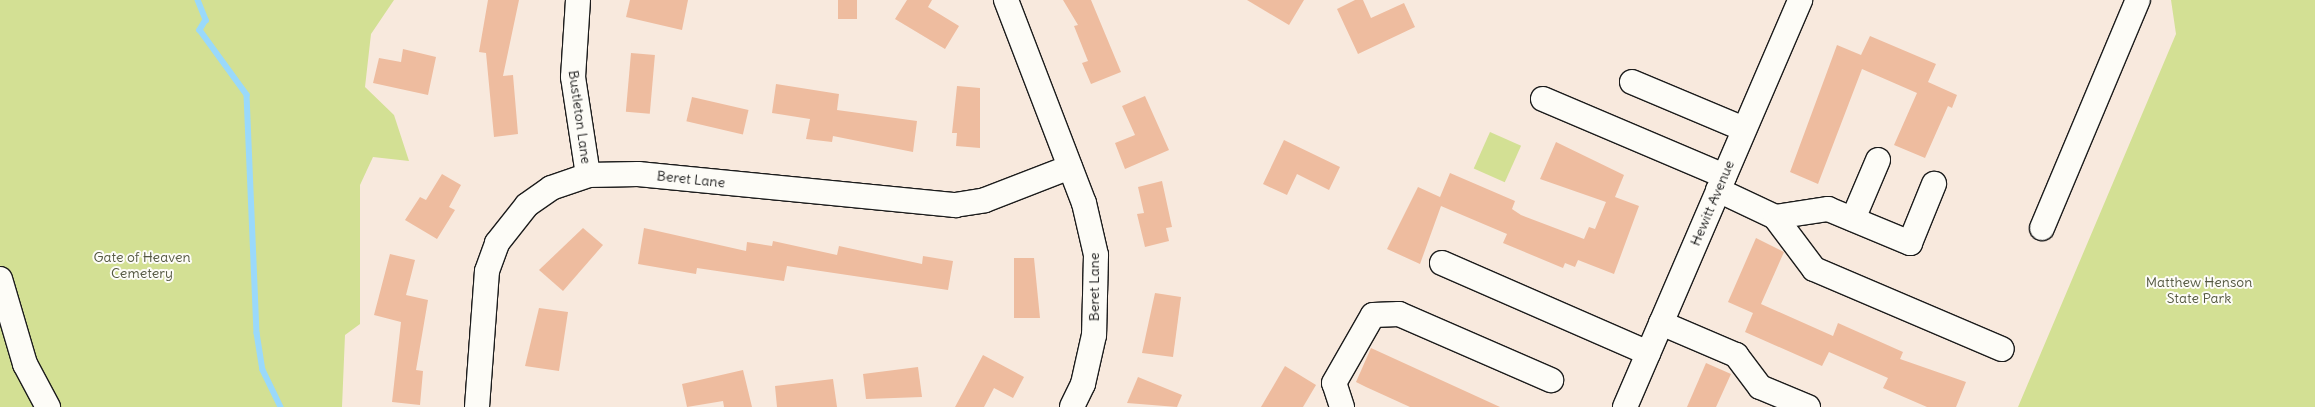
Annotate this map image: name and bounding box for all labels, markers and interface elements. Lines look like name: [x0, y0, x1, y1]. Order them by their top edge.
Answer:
street label: Bustleton Lane: [565, 69, 595, 165]
street label: Hewitt Avenue: [1686, 158, 1738, 248]
street label: Beret Lane: [656, 167, 726, 191]
park label: Gate of Heaven Cemetery: [93, 249, 191, 282]
street label: Beret Lane: [1086, 253, 1102, 321]
park label: Matthew Henson State Park: [2146, 274, 2252, 306]

